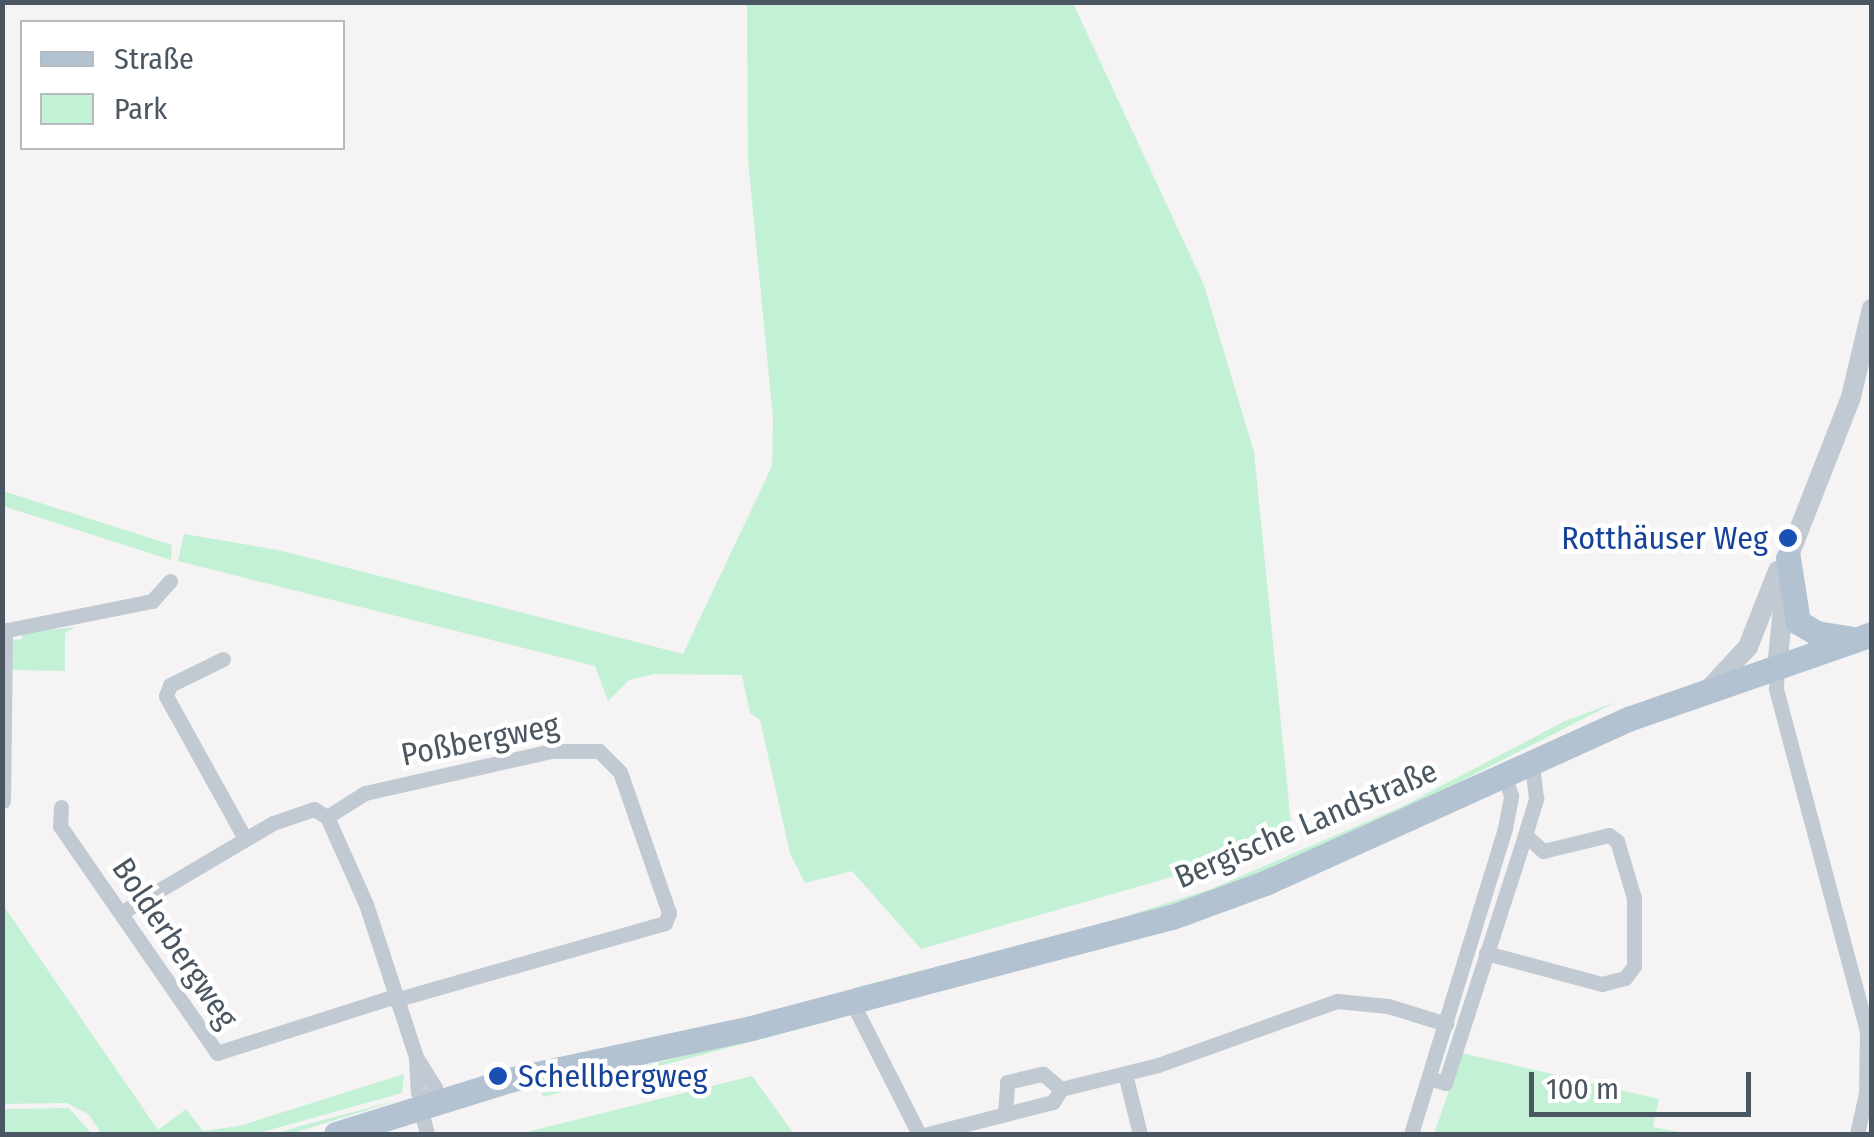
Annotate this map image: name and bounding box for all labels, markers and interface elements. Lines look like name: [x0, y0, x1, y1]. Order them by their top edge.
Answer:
legend: [20, 20, 345, 150]
text: Straße: [114, 41, 194, 77]
text: Park: [114, 91, 167, 127]
place label: Rotthäuser Weg: [1561, 519, 1768, 557]
marker: Rotthäuser Weg: [1777, 527, 1799, 549]
street label: Poßbergweg: [398, 706, 562, 774]
street label: Bergische Landstraße: [1169, 751, 1443, 897]
street label: Bolderbergweg: [104, 851, 246, 1035]
scale bar: [1534, 1052, 1756, 1114]
place label: Schellbergweg: [518, 1057, 708, 1095]
marker: Schellbergweg: [487, 1065, 509, 1087]
text: 100 m: [1546, 1071, 1619, 1107]

